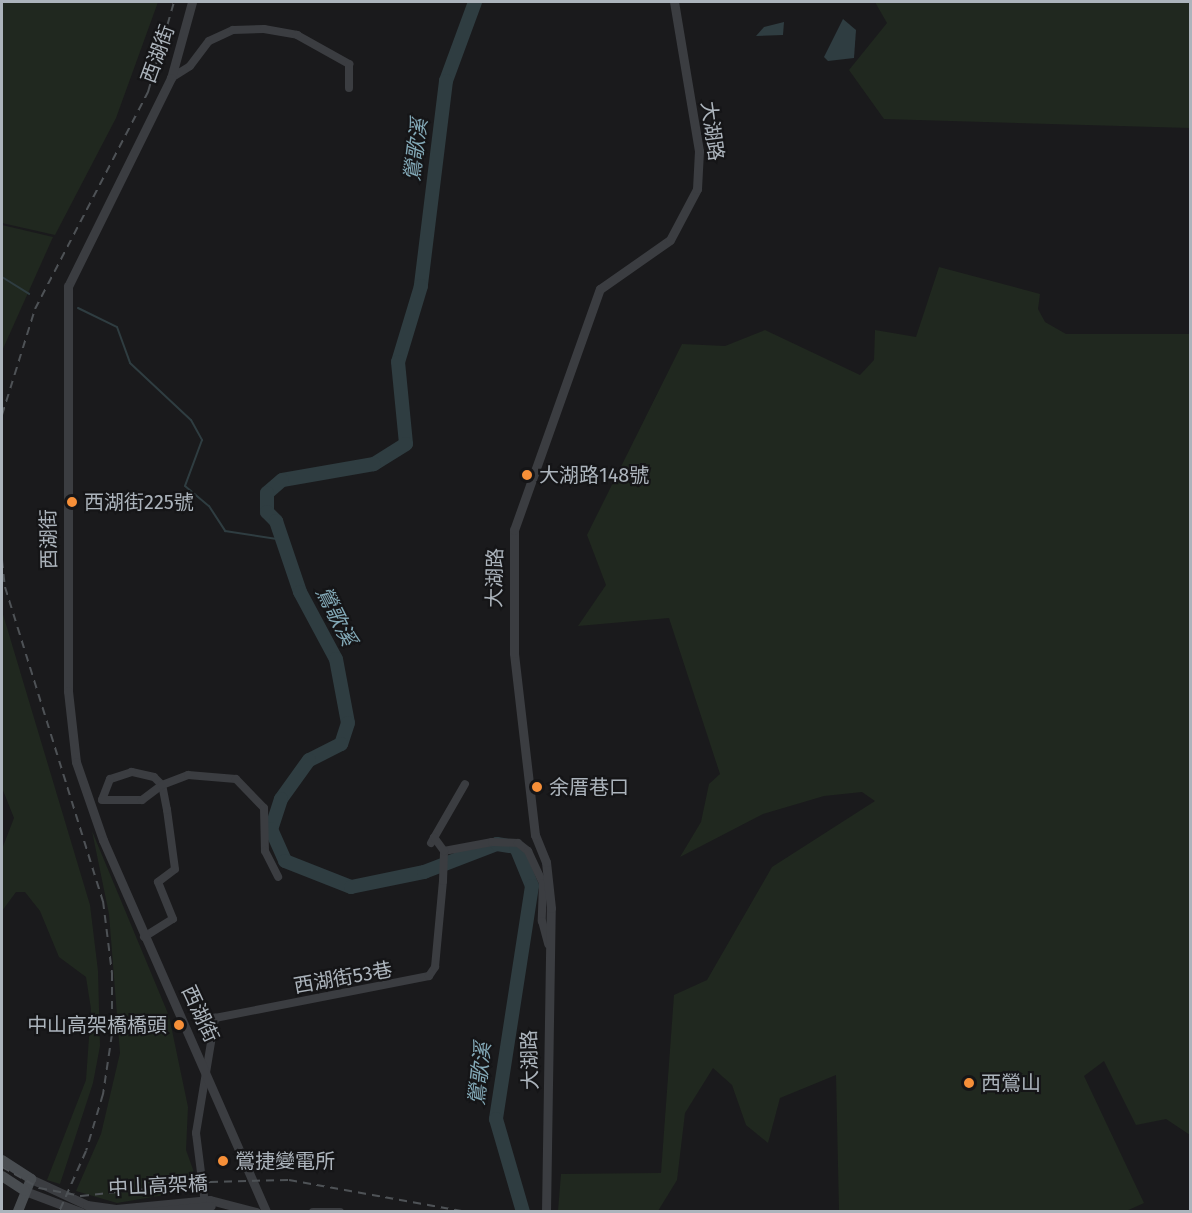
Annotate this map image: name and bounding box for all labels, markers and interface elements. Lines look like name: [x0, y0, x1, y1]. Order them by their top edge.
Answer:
street label: 西湖街: [136, 22, 180, 86]
street label: 大湖路: [696, 100, 728, 162]
water label: 鶯歌溪: [400, 117, 432, 183]
place label: 大湖路148號: [539, 463, 649, 487]
marker: 大湖路148號: [520, 468, 534, 482]
place label: 西湖街225號: [84, 490, 194, 514]
marker: 西湖街225號: [65, 495, 79, 509]
street label: 西湖街: [36, 509, 62, 569]
street label: 大湖路: [482, 548, 508, 608]
water label: 鶯歌溪: [310, 582, 362, 650]
place label: 余厝巷口: [549, 775, 629, 799]
marker: 余厝巷口: [530, 780, 544, 794]
street label: 西湖街53巷: [292, 958, 394, 998]
street label: 西湖街: [176, 982, 224, 1046]
place label: 中山高架橋橋頭: [27, 1013, 167, 1037]
marker: 中山高架橋橋頭: [172, 1018, 186, 1032]
street label: 大湖路: [517, 1030, 543, 1090]
water label: 鶯歌溪: [464, 1041, 496, 1107]
place label: 西鶯山: [981, 1071, 1041, 1095]
marker: 西鶯山: [962, 1076, 976, 1090]
place label: 鶯捷變電所: [235, 1149, 335, 1173]
marker: 鶯捷變電所: [216, 1154, 230, 1168]
street label: 中山高架橋: [107, 1171, 209, 1201]

